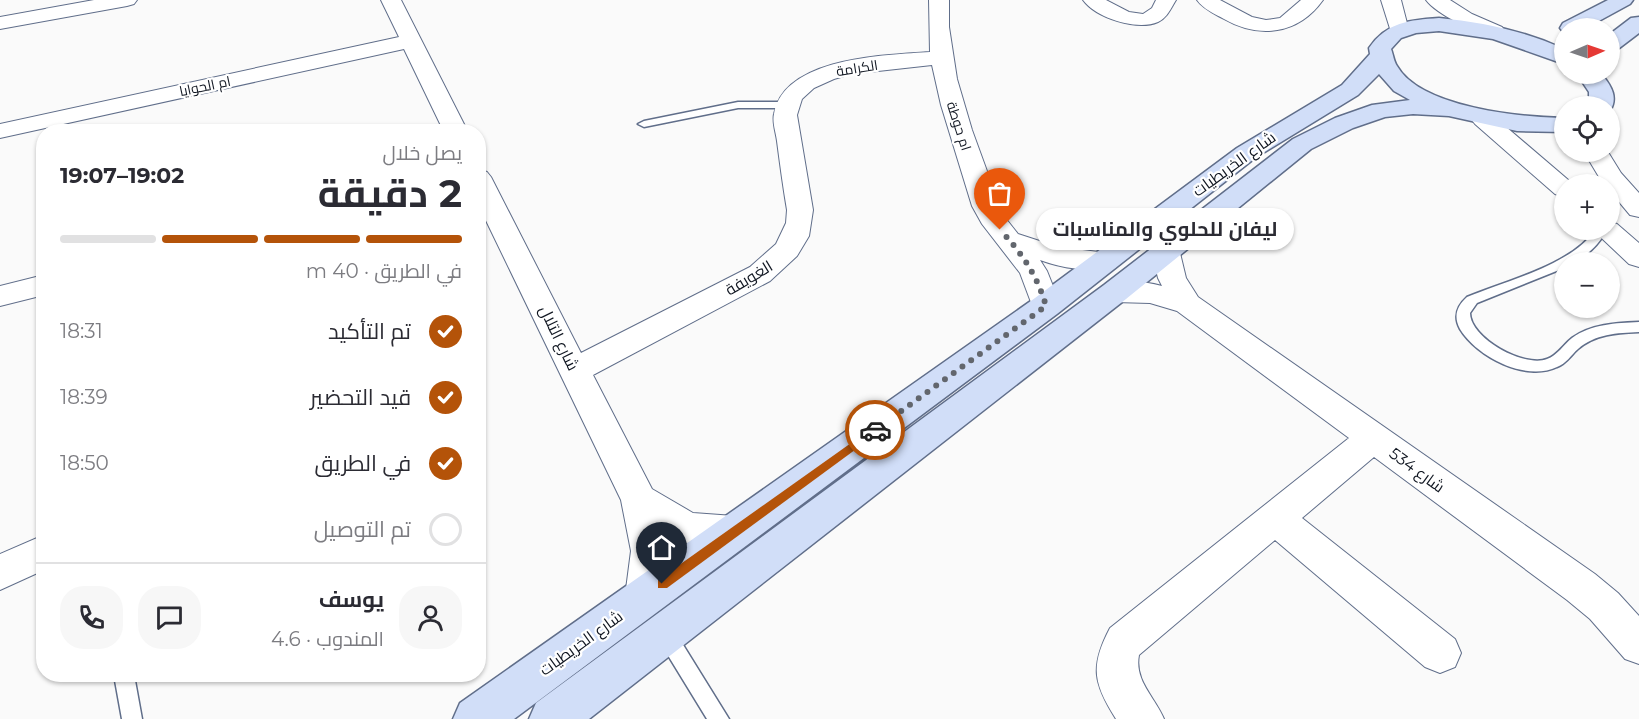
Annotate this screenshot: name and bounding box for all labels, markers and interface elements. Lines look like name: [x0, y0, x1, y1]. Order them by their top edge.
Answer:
north arrow: [1554, 18, 1620, 84]
map controls: [1554, 18, 1620, 318]
street label: الكرامة: [835, 56, 879, 80]
street label: ام الحوايا: [178, 72, 233, 101]
button: locate: [1554, 96, 1620, 162]
street label: ام حوطة: [942, 99, 975, 153]
street label: شارع الخريطيات: [1189, 128, 1280, 202]
text: يصل خلال: [383, 141, 462, 165]
text: 19:02–19:07: [60, 162, 184, 189]
pin: [974, 168, 1025, 230]
text: 2 دقيقة: [318, 169, 462, 217]
button: +: [1554, 174, 1620, 240]
icon: bag: [983, 177, 1016, 210]
callout: ليفان للحلوي والمناسبات: [1036, 209, 1294, 251]
text: ليفان للحلوي والمناسبات: [1053, 217, 1277, 241]
button: −: [1554, 252, 1620, 318]
street label: الغويفة: [722, 256, 776, 300]
text: في الطريق · 40 m: [306, 259, 462, 283]
street label: شارع التلال: [533, 302, 583, 374]
icon: check: [429, 315, 462, 348]
text: تم التأكيد: [328, 318, 411, 345]
text: 18:31: [60, 319, 103, 343]
icon: check: [429, 381, 462, 414]
text: قيد التحضير: [310, 384, 411, 411]
text: 18:39: [60, 385, 108, 409]
courier: [845, 400, 905, 460]
icon: car: [859, 414, 892, 447]
street label: شارع 534: [1384, 444, 1448, 498]
icon: check: [429, 447, 462, 480]
text: في الطريق: [314, 450, 411, 477]
text: 18:50: [60, 451, 109, 475]
text: تم التوصيل: [314, 516, 411, 543]
pin: [636, 522, 687, 584]
icon: home: [645, 531, 678, 564]
button: phone: [60, 586, 123, 649]
button: chat: [138, 586, 201, 649]
text: يوسف: [319, 586, 384, 613]
button: person: [399, 586, 462, 649]
street label: شارع الخريطيات: [536, 607, 627, 681]
text: المندوب · 4.6: [271, 627, 384, 651]

